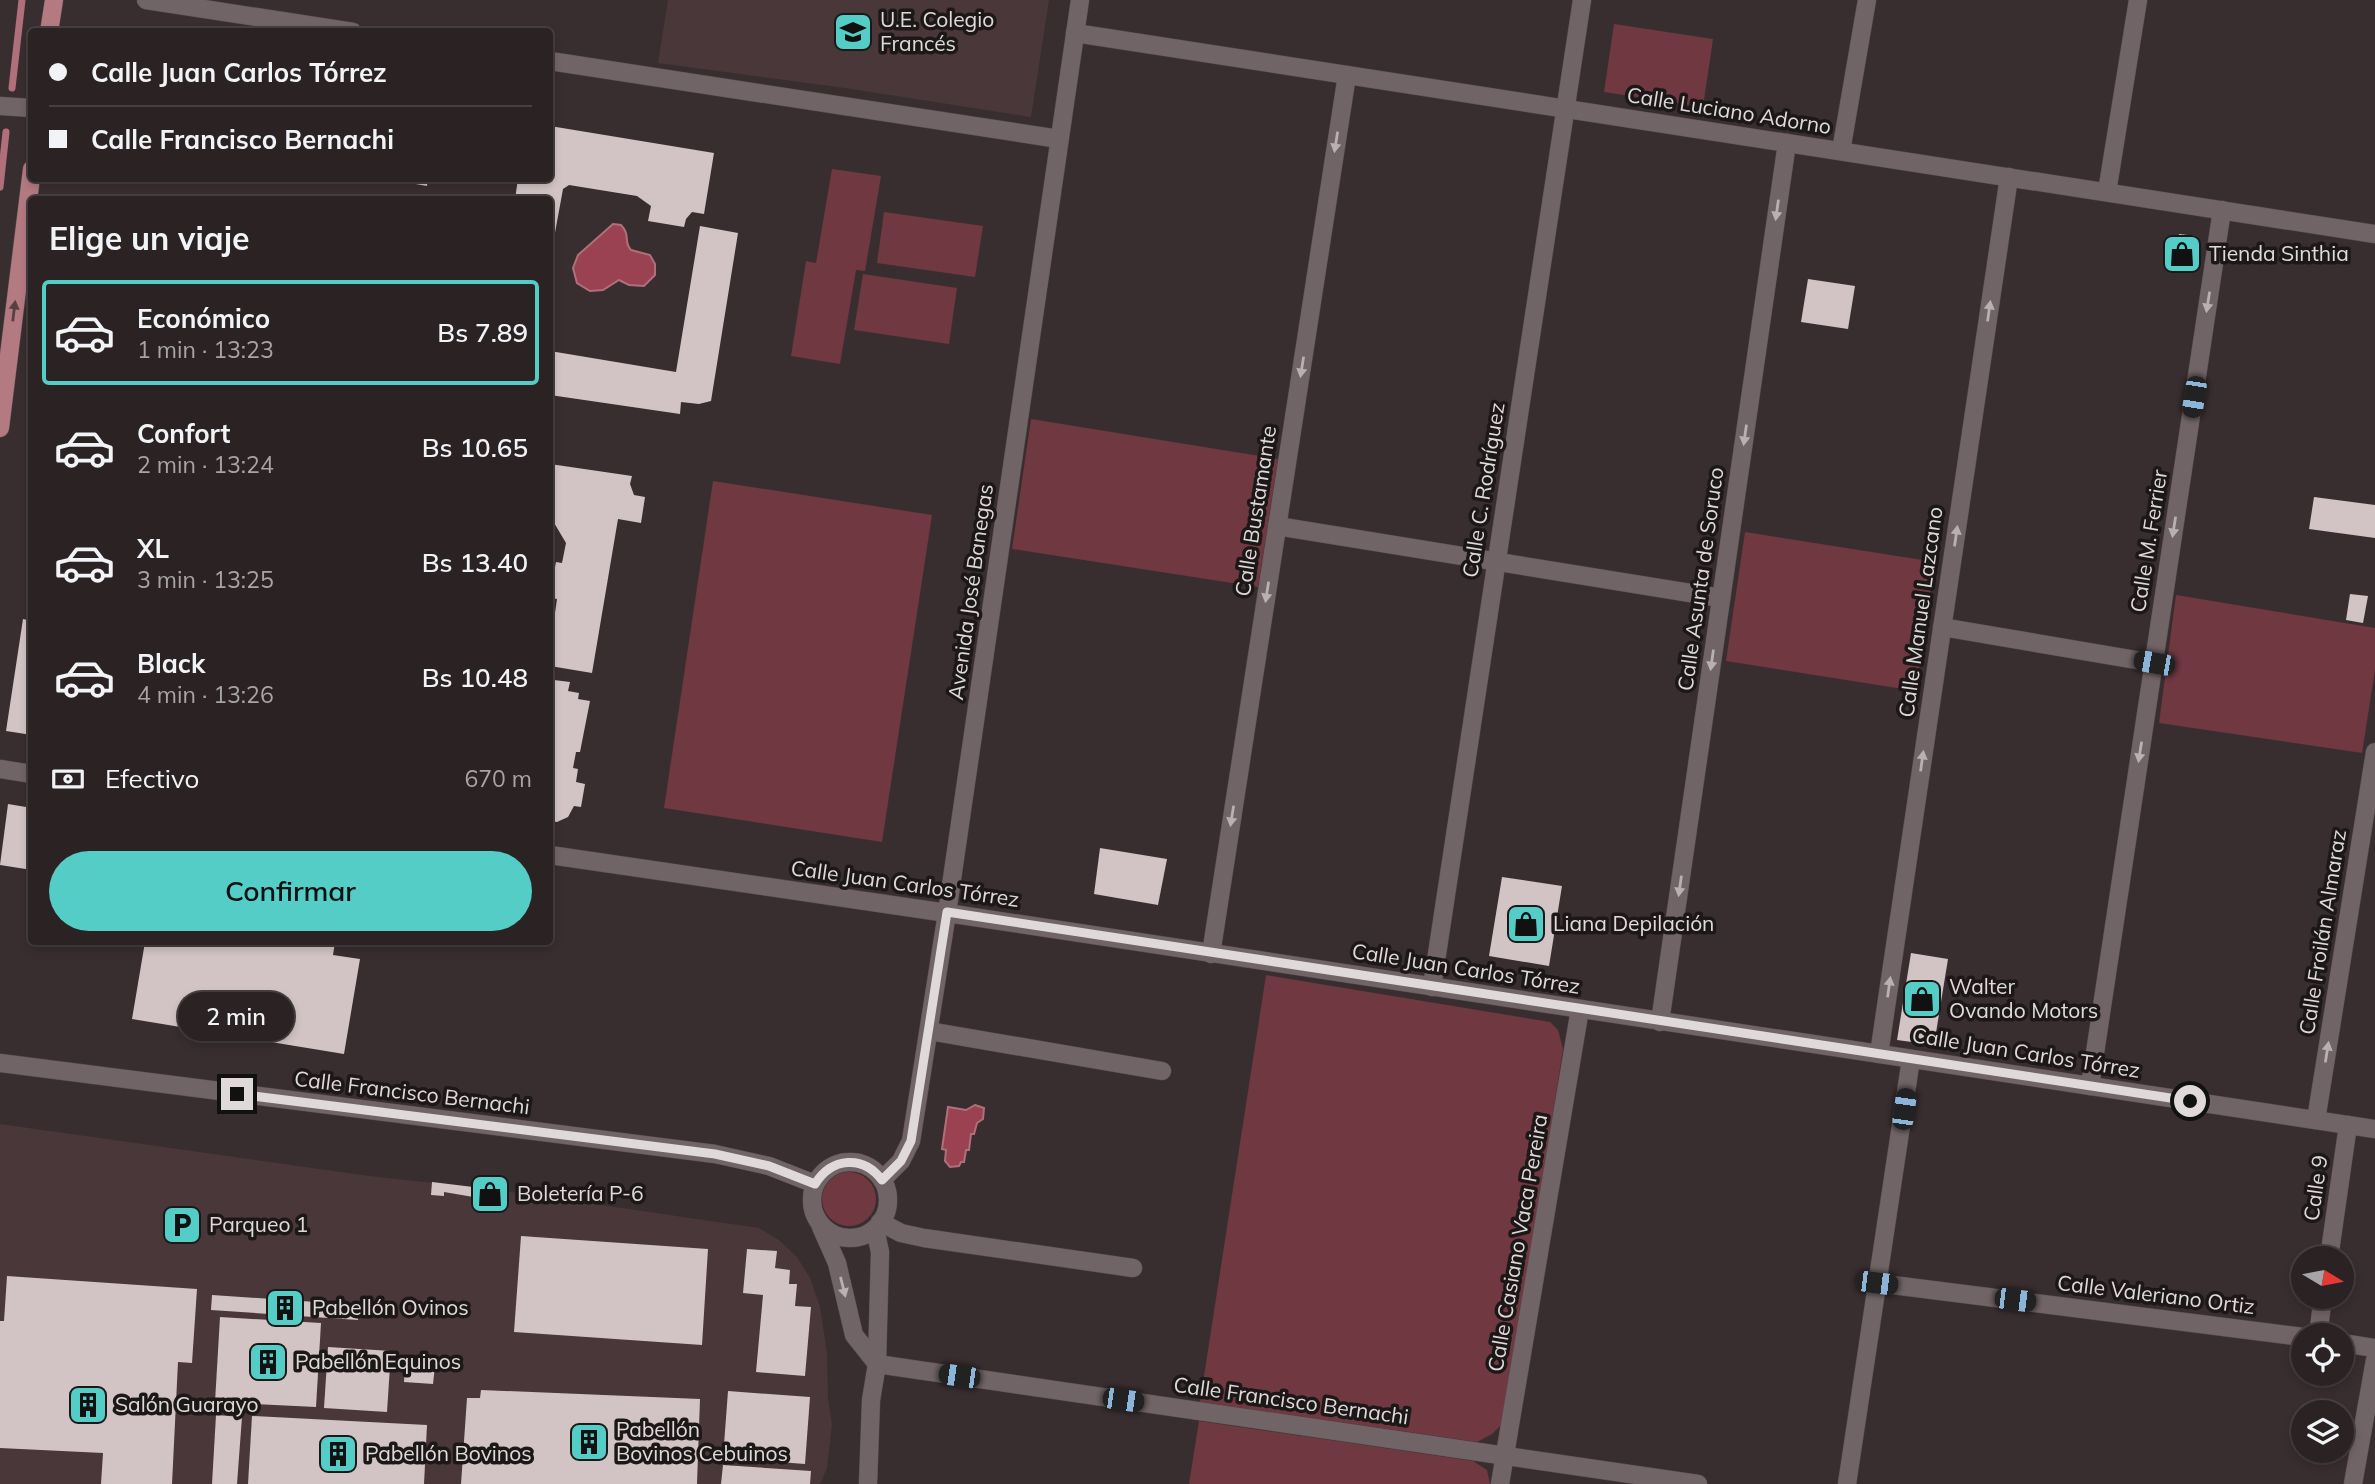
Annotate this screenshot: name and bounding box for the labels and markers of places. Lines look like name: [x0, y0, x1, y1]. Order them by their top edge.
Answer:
place label: U.E. Colegio Francés: [880, 6, 994, 56]
school or university icon: U.E. Colegio Francés: [832, 11, 874, 53]
shop icon: Tienda Sinthia: [2161, 233, 2203, 275]
place label: Tienda Sinthia: [2209, 240, 2349, 266]
shop icon: Liana Depilación: [1505, 903, 1547, 945]
place label: Liana Depilación: [1553, 910, 1714, 936]
place label: Walter Ovando Motors: [1949, 973, 2098, 1023]
shop icon: Walter Ovando Motors: [1901, 978, 1943, 1020]
shop icon: Boletería P-6: [469, 1173, 511, 1215]
place label: Boletería P-6: [517, 1180, 644, 1206]
parking icon: Parqueo 1: [161, 1204, 203, 1246]
place label: Parqueo 1: [209, 1211, 308, 1237]
building icon: Pabellón Ovinos: [264, 1287, 306, 1329]
place label: Pabellón Ovinos: [312, 1294, 469, 1320]
building icon: Pabellón Equinos: [247, 1341, 289, 1383]
place label: Pabellón Equinos: [295, 1348, 461, 1374]
building icon: Salón Guarayo: [67, 1384, 109, 1426]
place label: Salón Guarayo: [115, 1391, 259, 1417]
place label: Pabellón Bovinos Cebuinos: [616, 1416, 788, 1466]
building icon: Pabellón Bovinos Cebuinos: [568, 1421, 610, 1463]
building icon: Pabellón Bovinos: [317, 1433, 359, 1475]
place label: Pabellón Bovinos: [365, 1440, 532, 1466]

